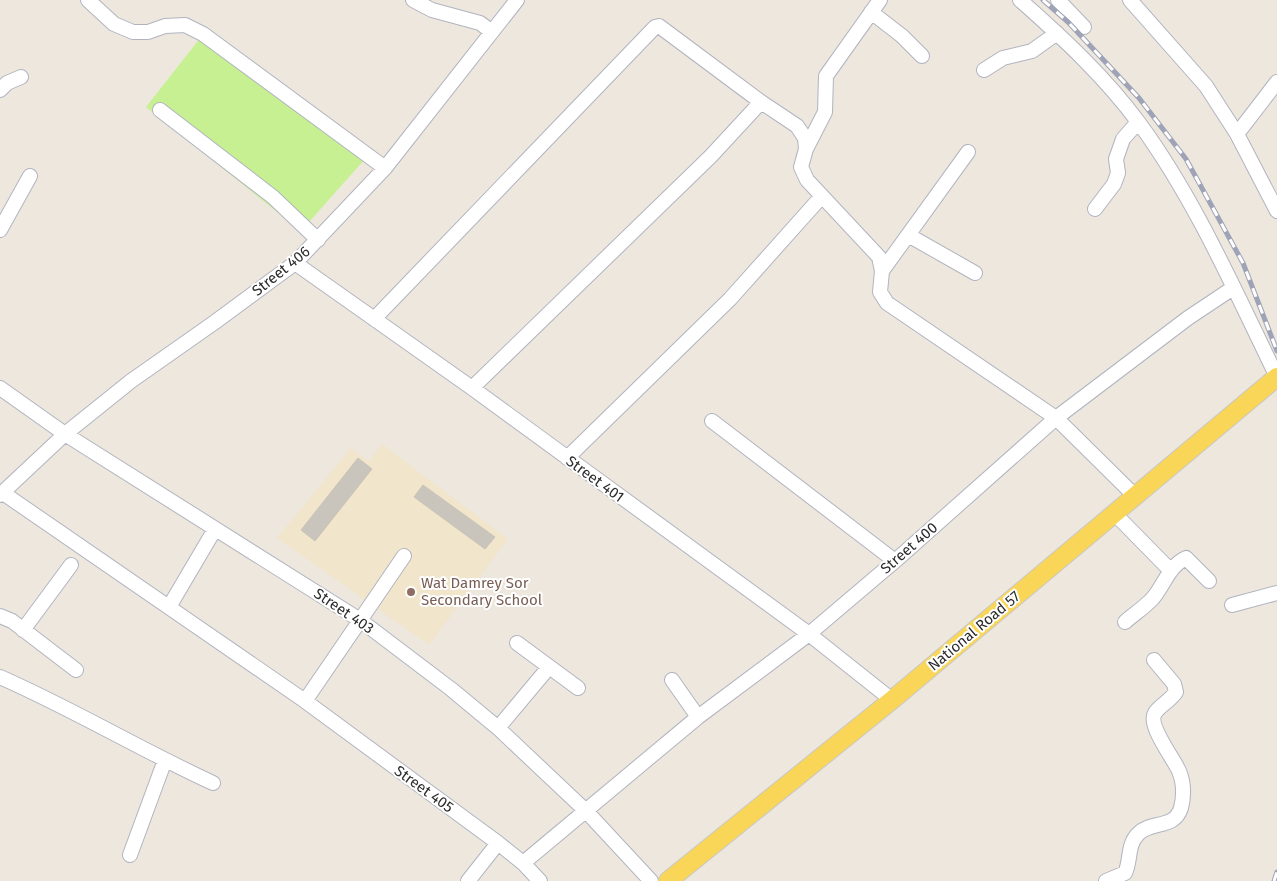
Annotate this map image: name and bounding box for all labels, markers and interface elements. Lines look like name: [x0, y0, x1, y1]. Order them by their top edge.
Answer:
street label: Street 406: [249, 242, 313, 300]
street label: Street 401: [563, 452, 627, 506]
street label: Street 400: [877, 518, 941, 578]
place label: Wat Damrey Sor Secondary School: [421, 574, 543, 609]
street label: Street 403: [311, 584, 377, 638]
marker: Wat Damrey Sor Secondary School: [405, 586, 417, 598]
street label: National Road 57: [924, 587, 1024, 675]
street label: Street 405: [391, 762, 457, 816]

